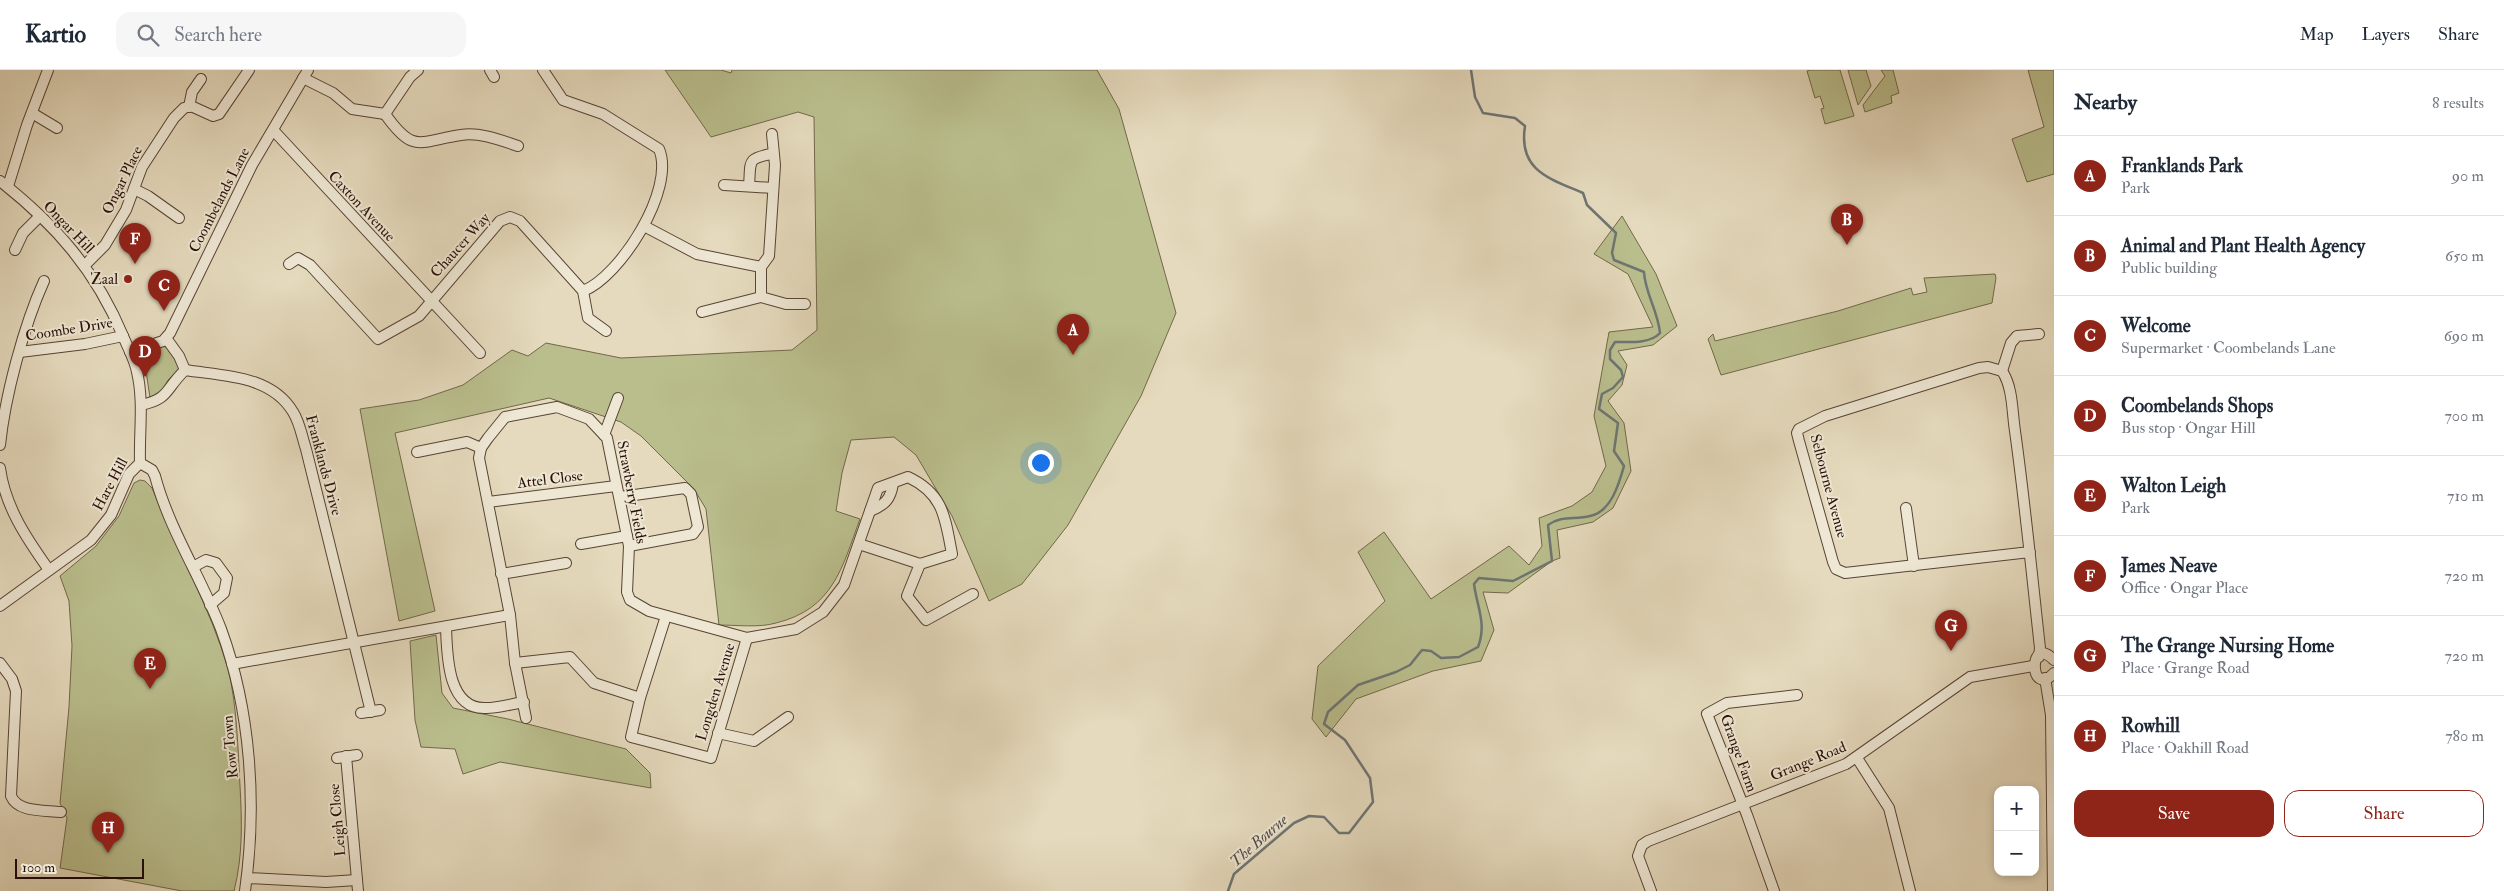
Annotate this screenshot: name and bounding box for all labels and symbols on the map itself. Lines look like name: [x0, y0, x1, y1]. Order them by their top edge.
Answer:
street label: Ongar Place: [98, 143, 147, 217]
street label: Coombelands Lane: [185, 145, 254, 256]
street label: Caxton Avenue: [324, 167, 399, 246]
street label: Ongar Hill: [39, 197, 99, 258]
pin: B: [1831, 204, 1863, 245]
street label: Chaucer Way: [426, 209, 495, 282]
pin: F: [119, 223, 151, 264]
place label: Zaal: [91, 270, 118, 289]
pin: C: [148, 270, 180, 311]
marker: Zaal: [122, 273, 134, 285]
street label: Coombe Drive: [24, 313, 114, 346]
pin: A: [1057, 314, 1089, 355]
pin: D: [129, 336, 161, 377]
street label: Franklands Drive: [301, 413, 346, 518]
street label: Selbourne Avenue: [1806, 432, 1852, 540]
street label: Strawberry Fields: [612, 439, 651, 545]
your location: [1028, 450, 1054, 476]
street label: Hare Hill: [89, 454, 132, 514]
street label: Attel Close: [515, 466, 584, 493]
pin: G: [1935, 610, 1967, 651]
street label: Longden Avenue: [692, 641, 739, 743]
pin: E: [134, 648, 166, 689]
street label: Grange Farm: [1716, 712, 1761, 795]
street label: Row Town: [218, 714, 243, 779]
street label: Grange Road: [1767, 737, 1850, 785]
street label: Leigh Close: [325, 783, 350, 857]
water label: The Bourne: [1226, 810, 1292, 871]
pin: H: [92, 812, 124, 853]
scale bar: [15, 856, 144, 879]

